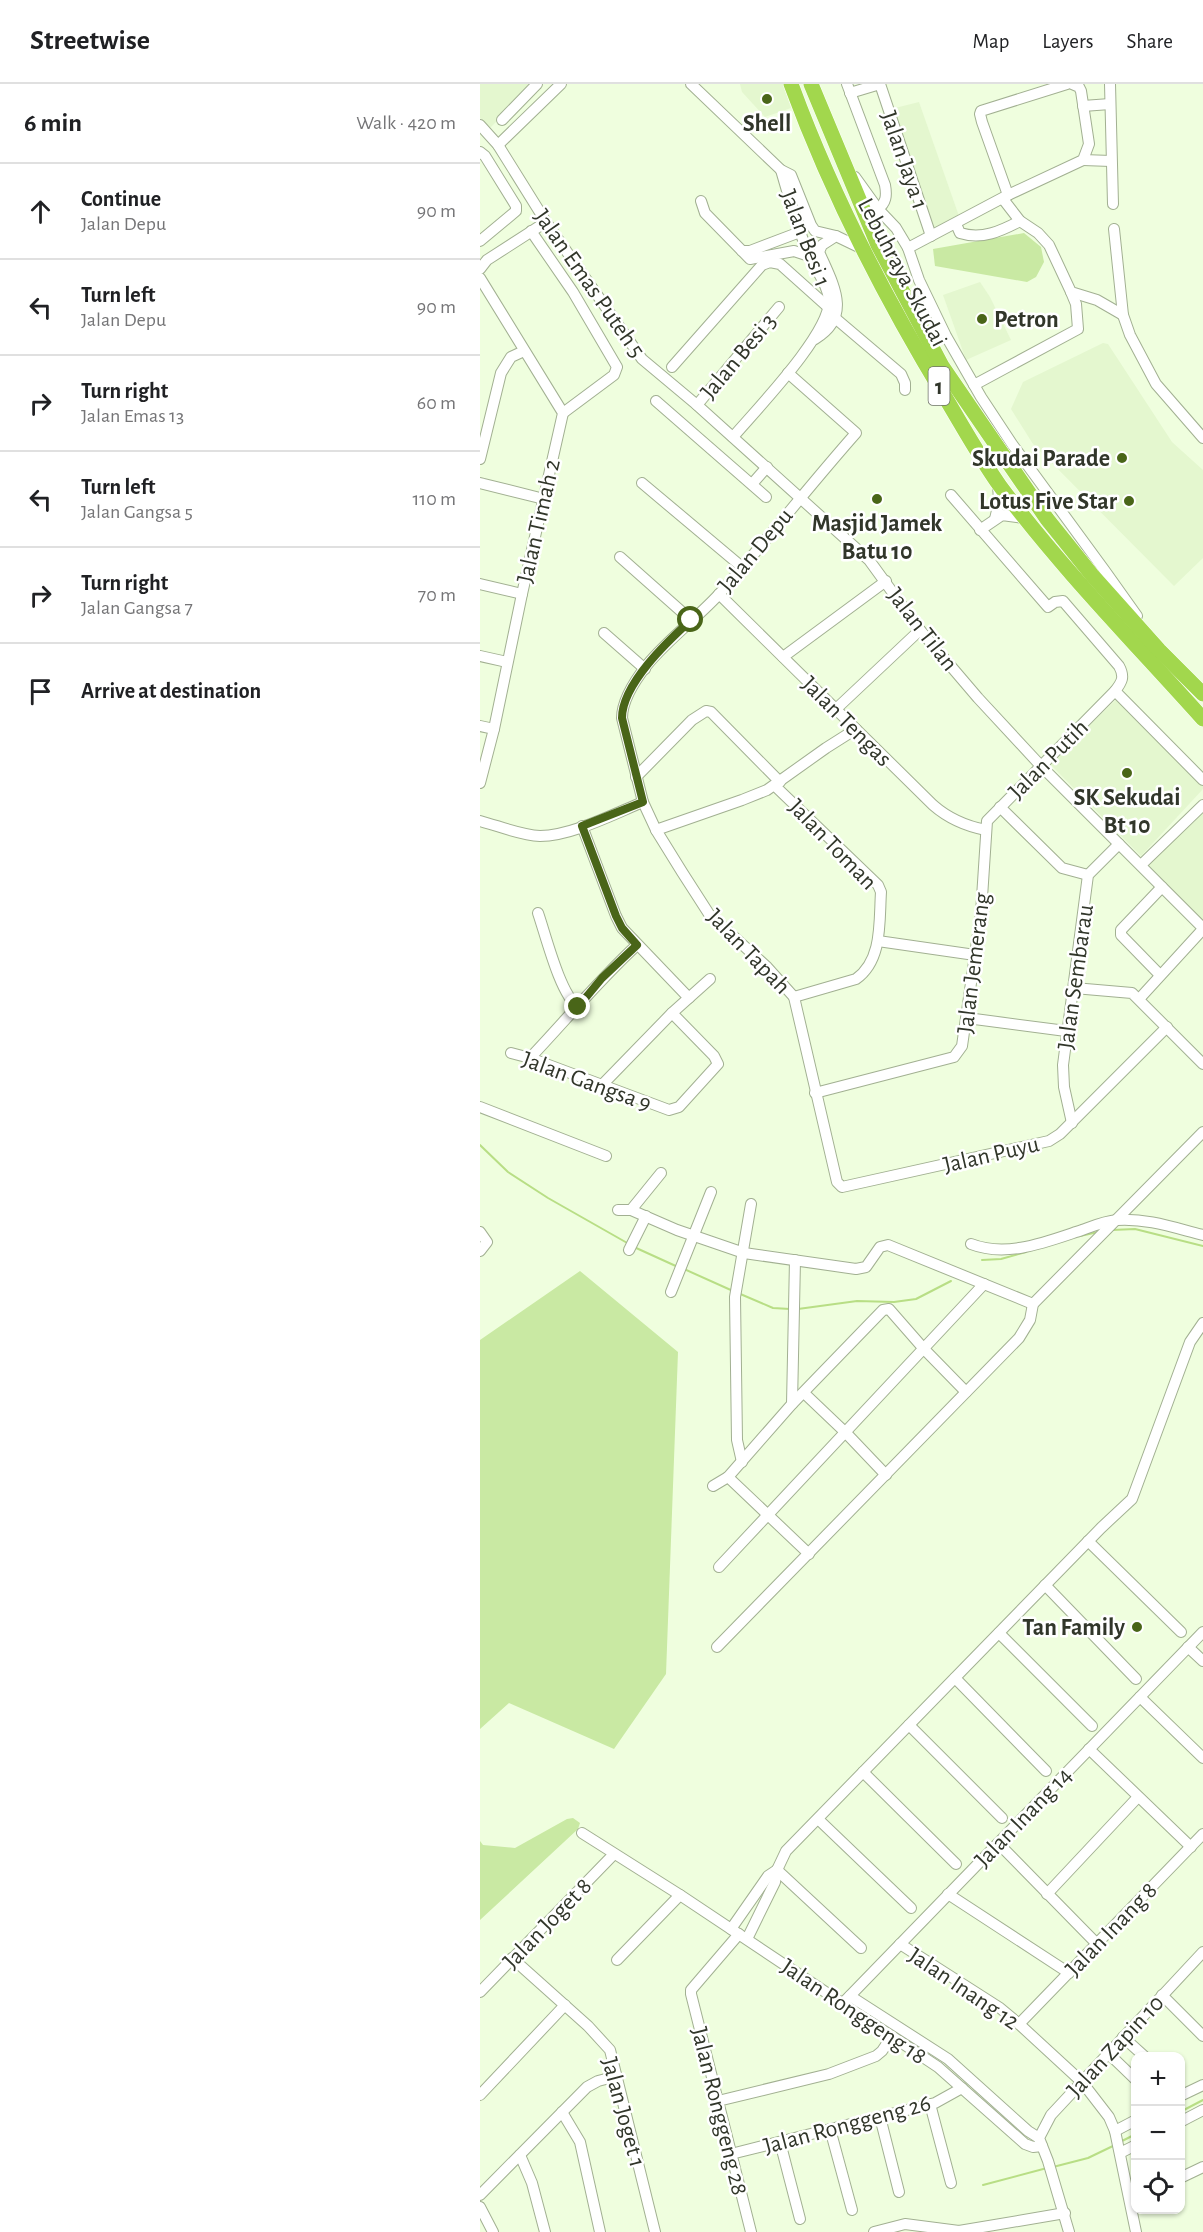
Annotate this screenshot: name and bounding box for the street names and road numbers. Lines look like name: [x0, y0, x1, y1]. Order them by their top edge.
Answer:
street label: Jalan Jaya 1: [876, 108, 932, 212]
street label: Jalan Besi 1: [776, 187, 835, 290]
street label: Lebuhraya Skudai: [853, 194, 951, 351]
street label: Jalan Emas Puteh 5: [529, 205, 649, 362]
street label: Jalan Besi 3: [696, 309, 781, 404]
road number: 1: [928, 367, 950, 405]
street label: Jalan Timah 2: [513, 457, 565, 585]
street label: Jalan Depu: [714, 504, 798, 598]
street label: Jalan Tilan: [883, 584, 962, 676]
street label: Jalan Tengas: [797, 672, 896, 771]
street label: Jalan Putih: [1004, 715, 1093, 804]
street label: Jalan Toman: [784, 795, 881, 895]
street label: Jalan Jemerang: [953, 891, 995, 1035]
street label: Jalan Sembarau: [1054, 903, 1098, 1051]
street label: Jalan Tapah: [702, 904, 795, 999]
street label: Jalan Gangsa 9: [519, 1047, 654, 1116]
street label: Jalan Puyu: [941, 1132, 1042, 1178]
street label: Jalan Inang 14: [970, 1763, 1077, 1872]
street label: Jalan Joget 8: [499, 1874, 597, 1974]
street label: Jalan Inang 8: [1061, 1878, 1162, 1981]
street label: Jalan Inang 12: [904, 1943, 1023, 2035]
street label: Jalan Ronggeng 18: [776, 1954, 930, 2069]
street label: Jalan Zapin 10: [1063, 1991, 1169, 2102]
street label: Jalan Ronggeng 28: [687, 2025, 752, 2198]
street label: Jalan Joget 1: [597, 2055, 649, 2170]
street label: Jalan Ronggeng 26: [761, 2091, 934, 2159]

